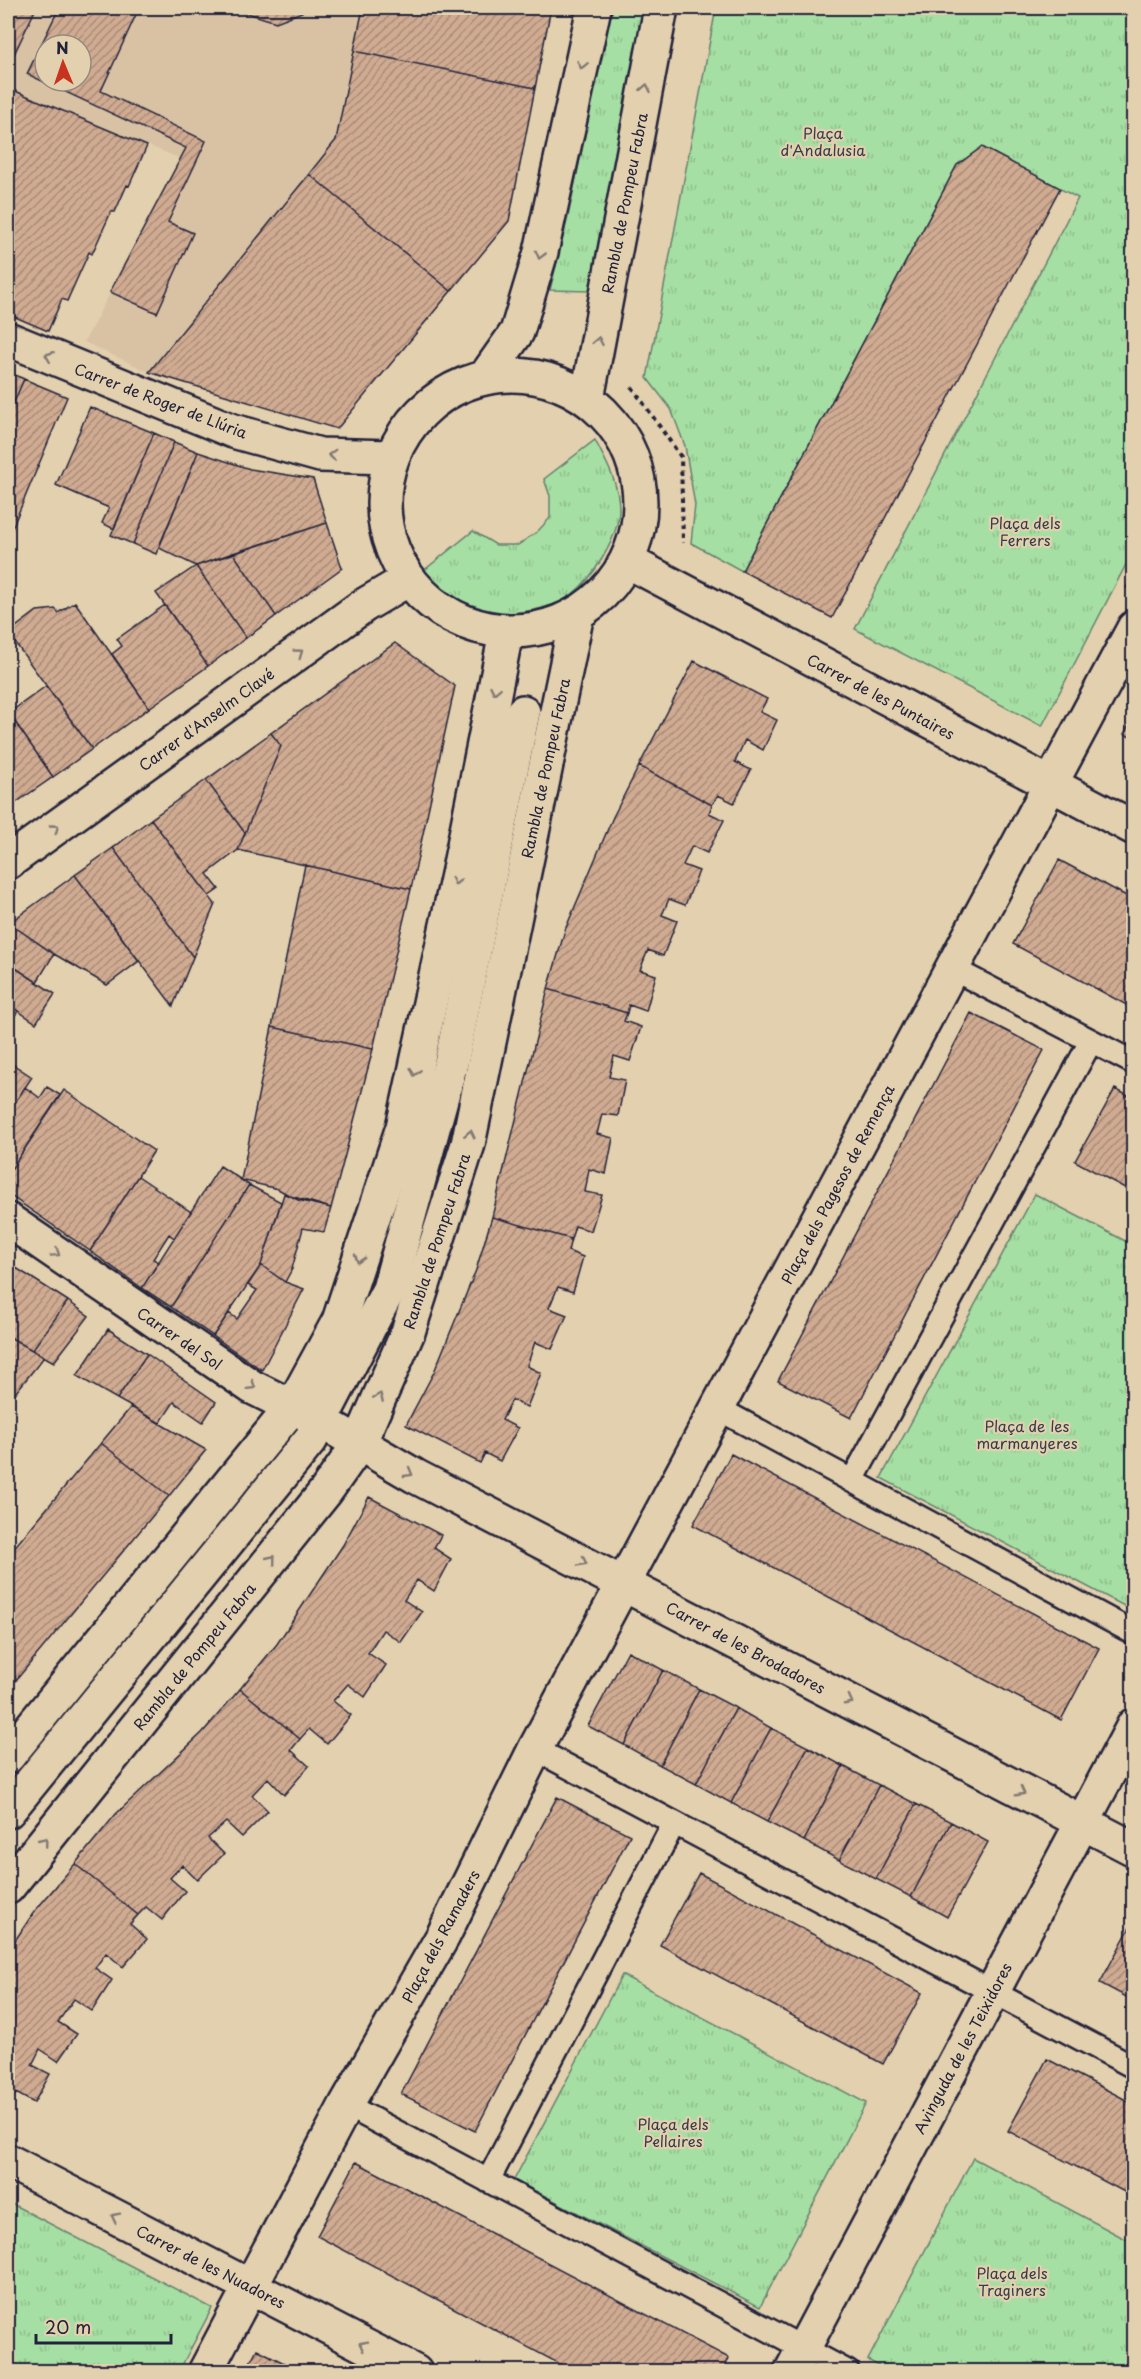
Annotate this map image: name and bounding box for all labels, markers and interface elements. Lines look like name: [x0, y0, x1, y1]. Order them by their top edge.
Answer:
north arrow: [33, 33, 93, 93]
text: N: [56, 35, 69, 59]
one-way arrow: [576, 59, 589, 69]
one-way arrow: [639, 83, 652, 93]
street label: Rambla de Pompeu Fabra: [595, 110, 653, 295]
park label: Plaça d'Andalusia: [780, 121, 866, 161]
one-way arrow: [535, 249, 547, 260]
one-way arrow: [591, 336, 604, 346]
one-way arrow: [45, 351, 56, 363]
street label: Carrer de Roger de Llúria: [71, 356, 251, 444]
one-way arrow: [327, 449, 336, 461]
park label: Plaça dels Ferrers: [989, 511, 1061, 551]
street label: Carrer de les Puntaires: [803, 647, 959, 745]
one-way arrow: [292, 649, 303, 660]
street label: Carrer d'Anselm Clavé: [133, 662, 279, 776]
street label: Rambla de Pompeu Fabra: [515, 675, 576, 860]
one-way arrow: [489, 685, 502, 695]
one-way arrow: [48, 824, 59, 835]
one-way arrow: [451, 876, 464, 886]
one-way arrow: [409, 1067, 422, 1077]
street label: Plaça dels Pagesos de Remença: [774, 1080, 900, 1288]
one-way arrow: [463, 1129, 476, 1139]
street label: Rambla de Pompeu Fabra: [397, 1149, 476, 1332]
one-way arrow: [49, 1246, 60, 1257]
one-way arrow: [354, 1253, 367, 1264]
street label: Carrer del Sol: [133, 1301, 227, 1375]
one-way arrow: [246, 1379, 256, 1391]
one-way arrow: [371, 1392, 383, 1403]
park label: Plaça de les marmanyeres: [977, 1414, 1078, 1454]
one-way arrow: [403, 1466, 414, 1477]
one-way arrow: [265, 1554, 276, 1565]
one-way arrow: [576, 1555, 587, 1567]
street label: Rambla de Pompeu Fabra: [127, 1577, 261, 1735]
street label: Carrer de les Brodadores: [662, 1595, 830, 1699]
one-way arrow: [842, 1694, 853, 1705]
one-way arrow: [1015, 1785, 1026, 1796]
one-way arrow: [37, 1837, 48, 1848]
street label: Plaça dels Ramaders: [395, 1865, 485, 2006]
street label: Avinguda de les Teixidores: [907, 1958, 1017, 2138]
park label: Plaça dels Pellaires: [637, 2112, 709, 2152]
one-way arrow: [111, 2213, 122, 2224]
street label: Carrer de les Nuadores: [132, 2218, 290, 2314]
park label: Plaça dels Traginers: [976, 2261, 1048, 2301]
scale bar: [36, 2307, 171, 2345]
text: 20 m: [45, 2313, 91, 2340]
one-way arrow: [359, 2340, 370, 2352]

